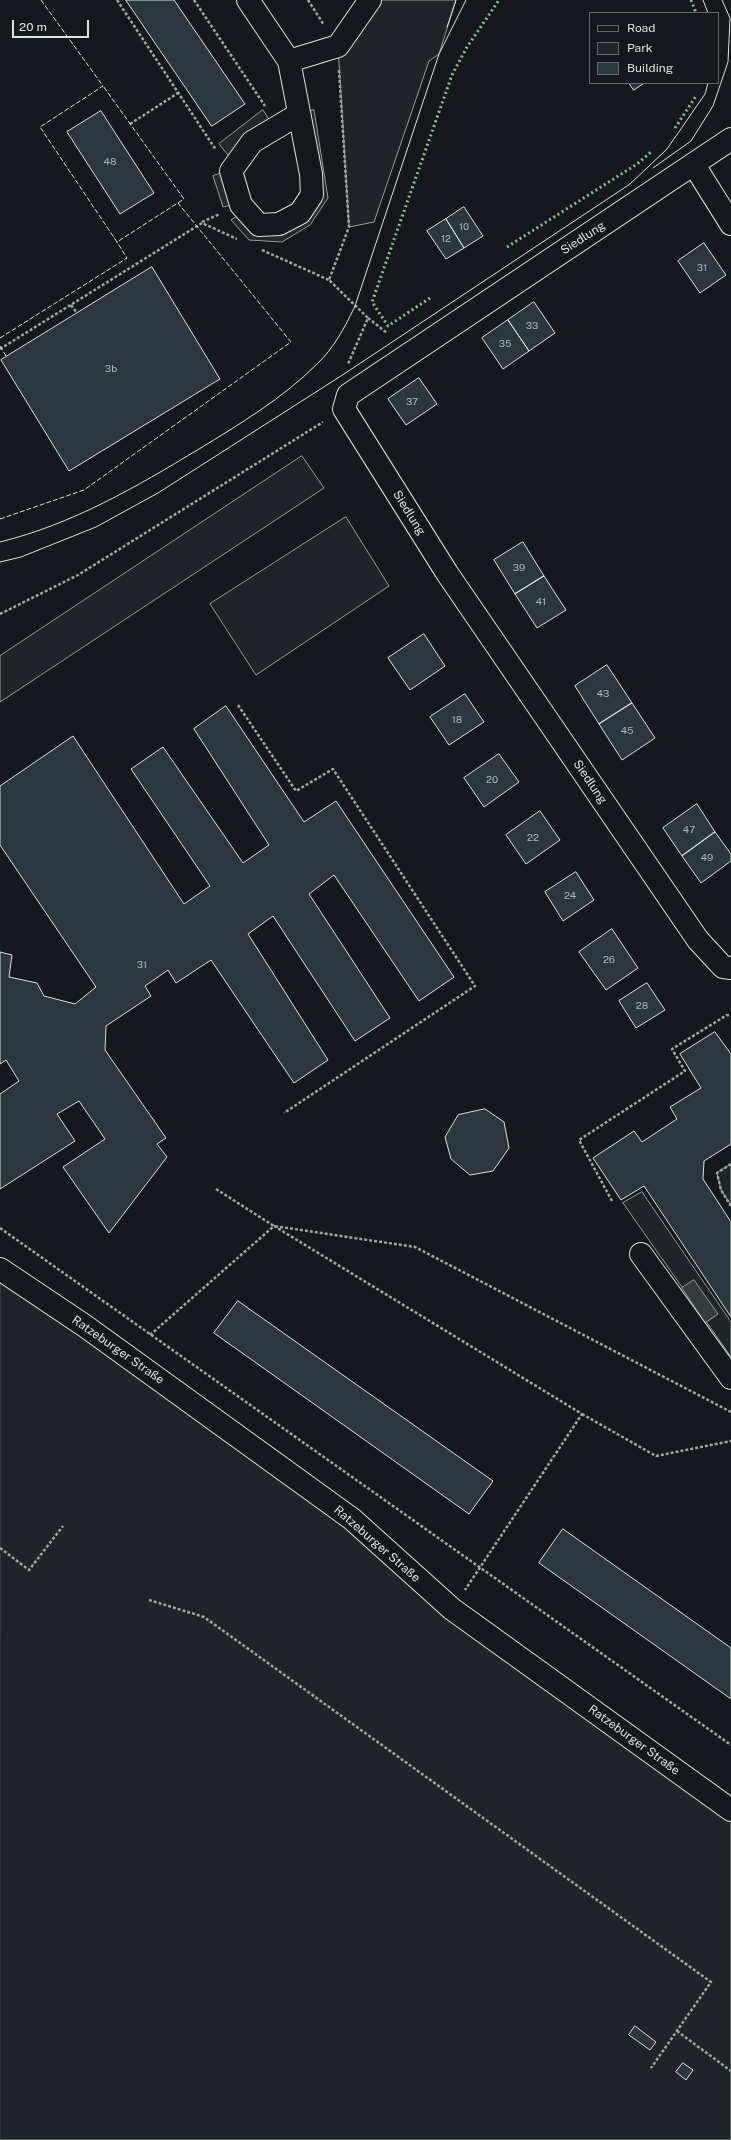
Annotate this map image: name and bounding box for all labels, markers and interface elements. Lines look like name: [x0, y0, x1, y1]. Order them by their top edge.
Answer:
scale bar: [14, 12, 91, 38]
legend: [589, 12, 719, 84]
text: 20 m: [19, 20, 47, 34]
text: Road: [627, 21, 655, 35]
text: Park: [627, 41, 653, 55]
text: Building: [627, 61, 673, 75]
house number: 48: [104, 156, 116, 168]
street label: Siedlung: [558, 218, 608, 258]
house number: 10: [459, 221, 469, 233]
house number: 12: [441, 233, 451, 245]
house number: 31: [697, 262, 707, 274]
house number: 33: [526, 320, 538, 332]
house number: 35: [499, 338, 511, 350]
house number: 3b: [105, 363, 117, 375]
house number: 37: [406, 396, 418, 408]
street label: Siedlung: [390, 488, 428, 538]
house number: 39: [513, 562, 525, 574]
house number: 41: [536, 596, 546, 608]
house number: 43: [597, 688, 609, 700]
house number: 18: [452, 714, 462, 726]
house number: 45: [621, 725, 633, 737]
street label: Siedlung: [570, 757, 610, 807]
house number: 20: [486, 774, 498, 786]
house number: 47: [683, 824, 695, 836]
house number: 22: [527, 832, 539, 844]
house number: 49: [701, 852, 713, 864]
house number: 24: [564, 890, 576, 902]
house number: 26: [603, 954, 615, 966]
house number: 31: [137, 959, 147, 971]
house number: 28: [636, 1000, 648, 1012]
street label: Ratzeburger Straße: [69, 1313, 167, 1387]
street label: Ratzeburger Straße: [331, 1503, 423, 1585]
street label: Ratzeburger Straße: [586, 1702, 682, 1778]

